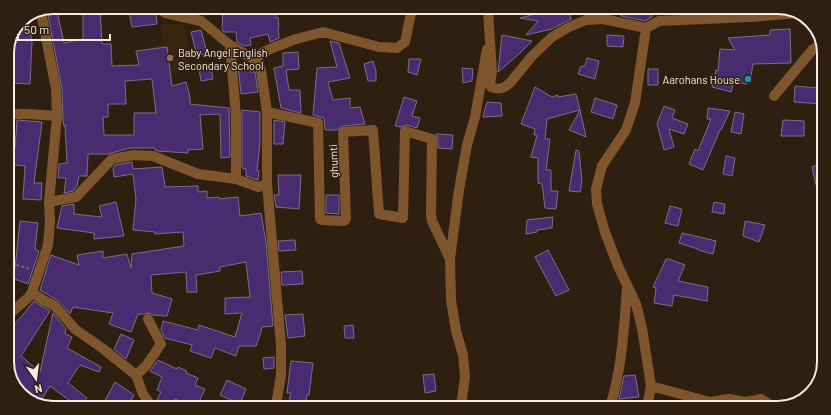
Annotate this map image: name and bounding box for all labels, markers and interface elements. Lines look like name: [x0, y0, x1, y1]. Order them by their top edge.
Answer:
scale bar: [18, 16, 110, 42]
text: 50 m: [24, 22, 49, 36]
place label: Baby Angel English Secondary School: [178, 46, 268, 72]
marker: Baby Angel English Secondary School: [165, 53, 175, 63]
place label: Aarohans House: [663, 73, 740, 86]
marker: Aarohans House: [743, 74, 753, 84]
street label: ghumti: [326, 144, 340, 178]
north arrow: [16, 359, 56, 399]
text: N: [33, 382, 44, 396]

